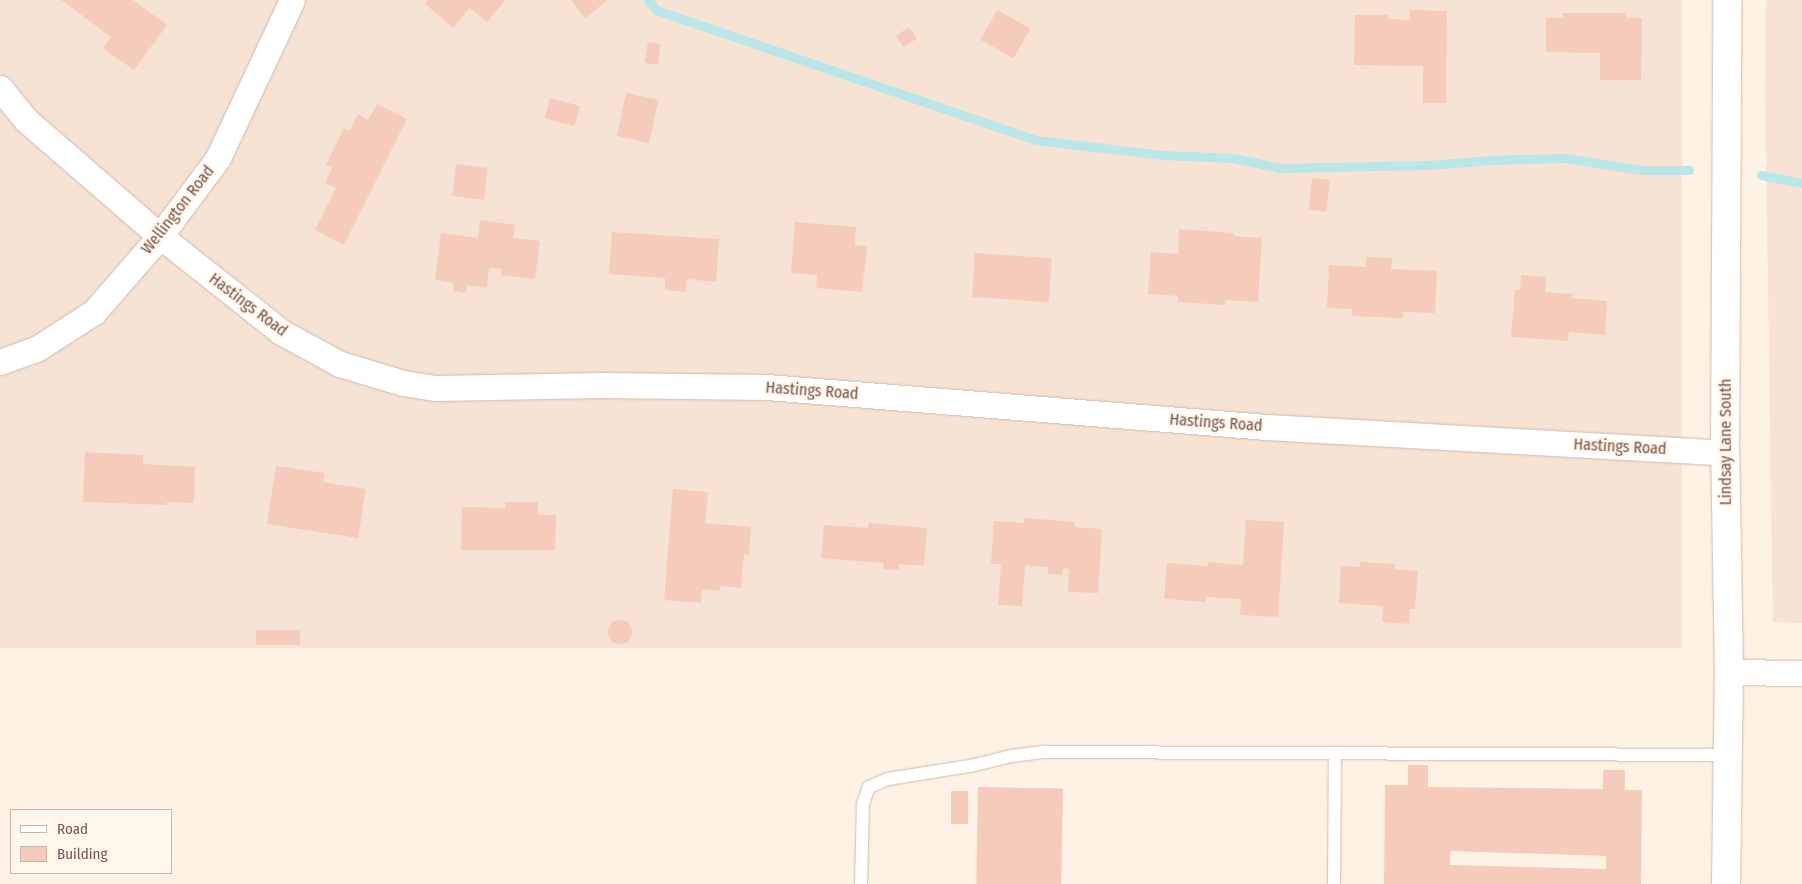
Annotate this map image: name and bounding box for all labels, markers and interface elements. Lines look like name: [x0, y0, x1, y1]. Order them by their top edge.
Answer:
street label: Wellington Road: [138, 162, 218, 258]
street label: Hastings Road: [205, 269, 291, 341]
street label: Hastings Road: [765, 378, 859, 404]
street label: Lindsay Lane South: [1716, 379, 1736, 505]
street label: Hastings Road: [1169, 410, 1263, 436]
street label: Hastings Road: [1573, 435, 1667, 459]
legend: [10, 809, 172, 874]
text: Road: [57, 820, 88, 838]
text: Building: [57, 845, 108, 863]

